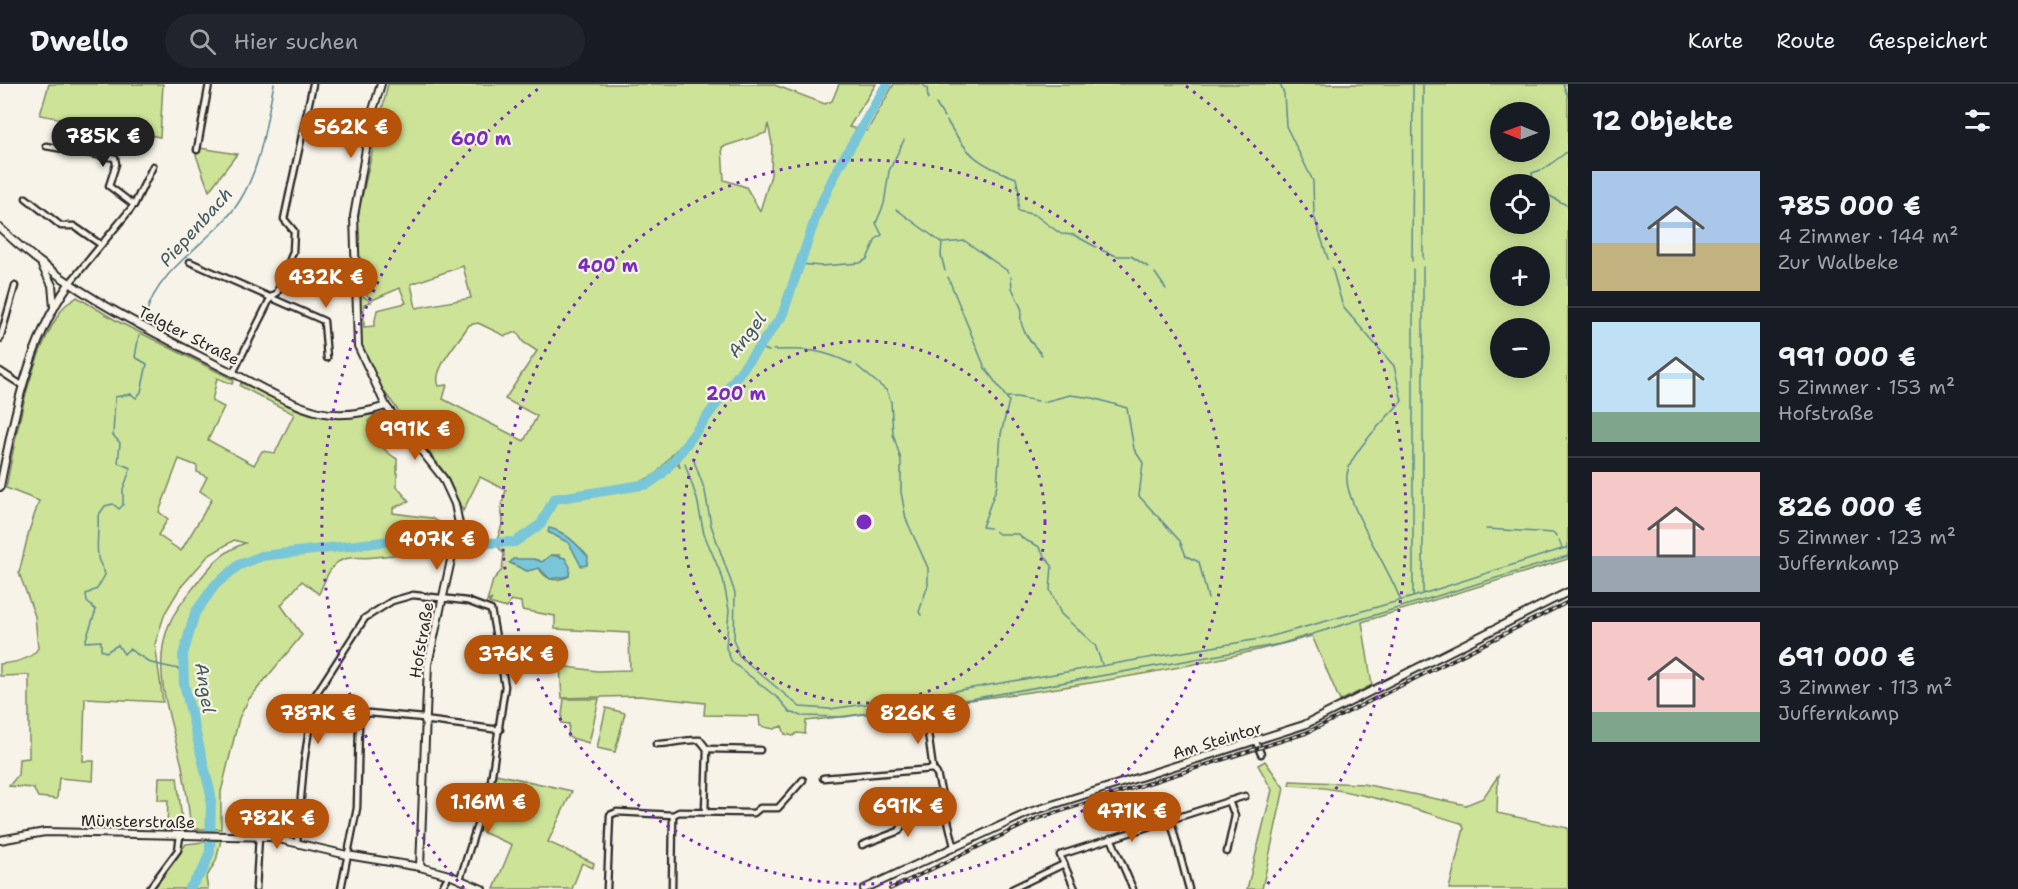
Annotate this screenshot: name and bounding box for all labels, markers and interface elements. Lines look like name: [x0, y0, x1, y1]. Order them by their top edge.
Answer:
search box: [165, 14, 585, 68]
text: Dwello: [30, 22, 129, 60]
icon: search: [186, 25, 219, 58]
text: Hier suchen: [234, 27, 358, 56]
text: Karte: [1688, 27, 1743, 55]
text: Route: [1776, 27, 1835, 55]
text: Gespeichert: [1868, 27, 1988, 55]
north arrow: [1490, 102, 1550, 162]
map controls: [1490, 102, 1550, 378]
text: 12 Objekte: [1592, 103, 1733, 138]
icon: filters: [1961, 104, 1994, 137]
pin: 562K €: [302, 108, 400, 159]
text: 562K €: [314, 114, 388, 140]
pin: 785K €: [54, 117, 152, 168]
text: 785K €: [66, 123, 140, 149]
text: 600 m: [451, 127, 512, 151]
button: locate: [1490, 174, 1550, 234]
water label: Piepenbach: [154, 182, 238, 272]
text: 785 000 €: [1778, 188, 1921, 223]
icon: home: [1640, 195, 1712, 267]
text: 4 Zimmer · 144 m²: [1778, 223, 1958, 249]
button: +: [1490, 246, 1550, 306]
text: Zur Walbeke: [1778, 249, 1899, 275]
text: 400 m: [578, 254, 639, 278]
pin: 432K €: [277, 258, 375, 309]
text: 432K €: [289, 264, 363, 290]
street label: Telgter Straße: [135, 301, 243, 370]
water label: Angel: [722, 307, 772, 363]
button: −: [1490, 318, 1550, 378]
text: 991 000 €: [1778, 339, 1916, 374]
icon: home: [1640, 346, 1712, 418]
text: 5 Zimmer · 153 m²: [1778, 374, 1955, 400]
text: 200 m: [706, 382, 767, 406]
text: Hofstraße: [1778, 400, 1874, 426]
pin: 991K €: [366, 410, 464, 461]
text: 991K €: [380, 416, 450, 442]
text: 826 000 €: [1778, 489, 1922, 524]
icon: home: [1640, 496, 1712, 568]
centre of rings: [854, 512, 874, 532]
pin: 407K €: [388, 520, 486, 571]
text: 5 Zimmer · 123 m²: [1778, 524, 1956, 550]
text: 407K €: [399, 526, 475, 552]
text: Juffernkamp: [1778, 550, 1899, 576]
street label: Hofstraße: [404, 600, 439, 680]
pin: 376K €: [467, 635, 565, 686]
text: 691 000 €: [1778, 639, 1915, 674]
text: 376K €: [478, 641, 554, 667]
icon: home: [1640, 646, 1712, 718]
water label: Angel: [189, 661, 221, 715]
text: 3 Zimmer · 113 m²: [1778, 674, 1953, 700]
pin: 787K €: [269, 694, 367, 745]
pin: 826K €: [869, 694, 967, 745]
text: 787K €: [280, 700, 356, 726]
text: 826K €: [880, 700, 956, 726]
text: Juffernkamp: [1778, 700, 1899, 726]
street label: Am Steintor: [1170, 717, 1264, 764]
pin: 1.16M €: [433, 783, 543, 834]
pin: 691K €: [859, 787, 957, 838]
text: 1.16M €: [450, 789, 526, 815]
pin: 471K €: [1083, 792, 1181, 843]
text: 691K €: [873, 793, 943, 819]
text: 471K €: [1097, 798, 1167, 824]
pin: 782K €: [228, 799, 326, 850]
text: 782K €: [239, 805, 315, 831]
street label: Münsterstraße: [81, 810, 195, 833]

